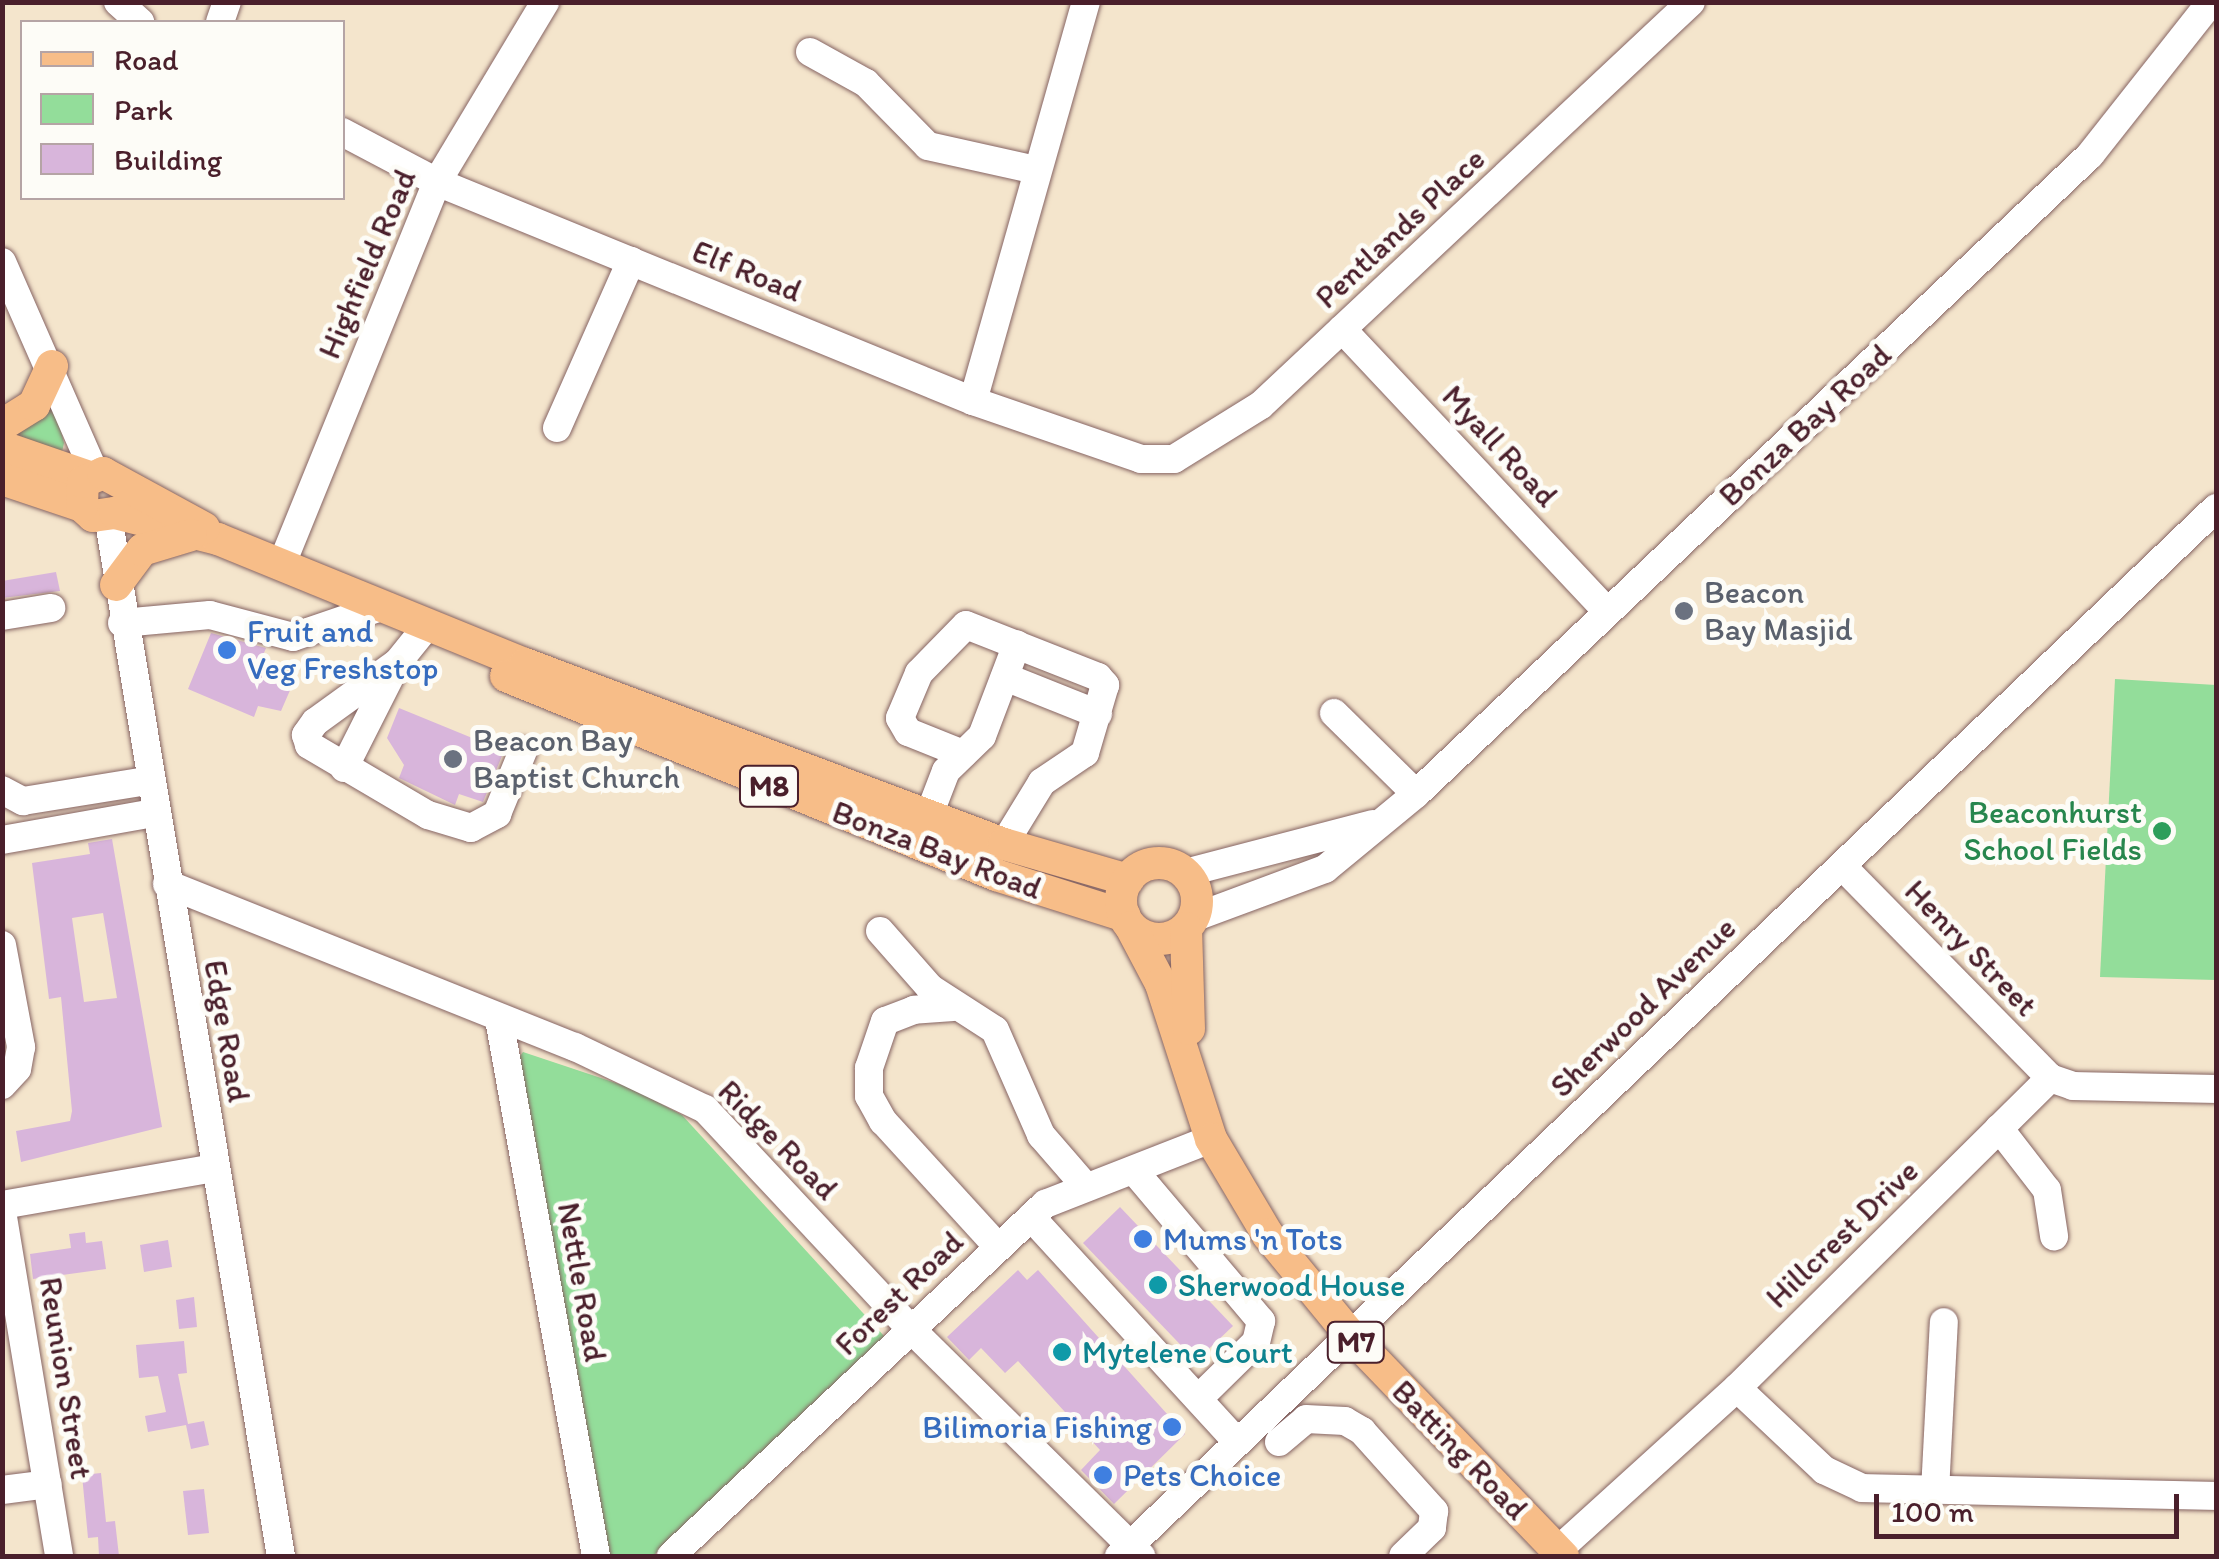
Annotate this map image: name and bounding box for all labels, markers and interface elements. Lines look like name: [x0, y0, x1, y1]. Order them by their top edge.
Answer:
legend: [20, 20, 345, 200]
text: Road: [114, 41, 179, 78]
text: Park: [114, 91, 173, 128]
street label: Pentlands Place: [1307, 140, 1493, 316]
text: Building: [114, 141, 222, 178]
street label: Highfield Road: [310, 164, 424, 364]
street label: Elf Road: [687, 232, 807, 310]
street label: Bonza Bay Road: [1711, 336, 1899, 514]
street label: Myall Road: [1434, 378, 1566, 514]
place label: Beacon Bay Masjid: [1704, 574, 1853, 649]
marker: Beacon Bay Masjid: [1673, 600, 1695, 622]
place label: Fruit and Veg Freshstop: [247, 613, 438, 688]
marker: Fruit and Veg Freshstop: [216, 639, 238, 661]
place label: Beacon Bay Baptist Church: [473, 722, 681, 797]
marker: Beacon Bay Baptist Church: [442, 748, 464, 770]
road number: M8: [736, 761, 802, 811]
street label: Bonza Bay Road: [827, 793, 1047, 907]
place label: Beaconhurst School Fields: [1963, 794, 2142, 869]
marker: Beaconhurst School Fields: [2151, 820, 2173, 842]
street label: Henry Street: [1897, 872, 2045, 1024]
street label: Sherwood Avenue: [1543, 909, 1743, 1105]
street label: Edge Road: [196, 957, 258, 1105]
street label: Ridge Road: [710, 1072, 846, 1208]
street label: Hillcrest Drive: [1758, 1152, 1926, 1316]
street label: Nettle Road: [549, 1200, 615, 1364]
place label: Mums 'n Tots: [1163, 1220, 1343, 1258]
street label: Forest Road: [827, 1223, 971, 1363]
marker: Mums 'n Tots: [1132, 1228, 1154, 1250]
place label: Sherwood House: [1178, 1266, 1405, 1304]
marker: Sherwood House: [1147, 1274, 1169, 1296]
street label: Reunion Street: [31, 1275, 101, 1481]
road number: M7: [1326, 1317, 1386, 1367]
place label: Mytelene Court: [1082, 1333, 1293, 1371]
marker: Mytelene Court: [1051, 1341, 1073, 1363]
street label: Batting Road: [1384, 1372, 1536, 1528]
place label: Bilimoria Fishing: [922, 1408, 1152, 1446]
marker: Bilimoria Fishing: [1161, 1416, 1183, 1438]
place label: Pets Choice: [1123, 1456, 1281, 1494]
marker: Pets Choice: [1092, 1464, 1114, 1486]
scale bar: [1879, 1474, 2184, 1536]
text: 100 m: [1891, 1493, 1974, 1530]

